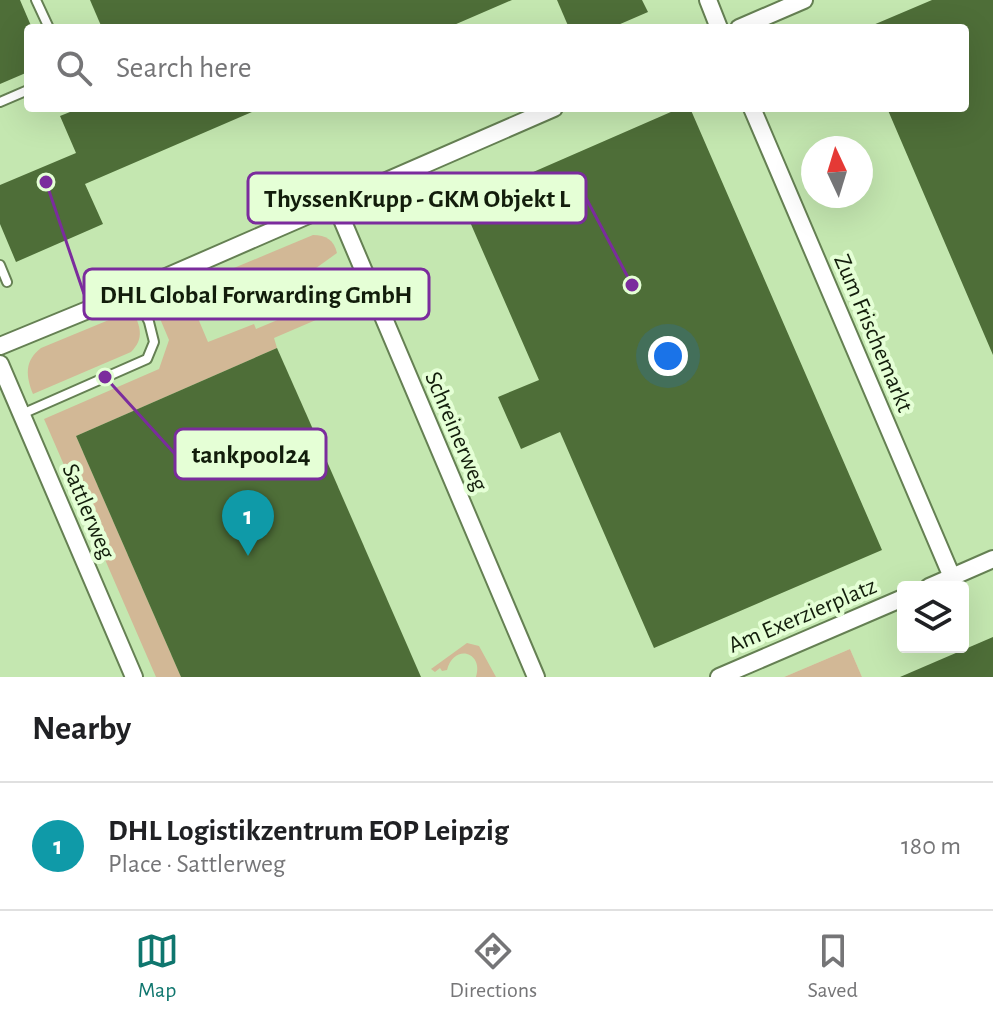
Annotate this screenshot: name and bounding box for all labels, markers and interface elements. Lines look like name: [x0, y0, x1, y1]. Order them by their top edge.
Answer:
search box: [24, 24, 969, 112]
icon: search: [52, 46, 96, 90]
text: Search here: [116, 53, 252, 83]
north arrow: [801, 136, 873, 208]
callout: ThyssenKrupp - GKM Objekt L: [248, 173, 586, 223]
text: ThyssenKrupp - GKM Objekt L: [264, 186, 571, 212]
street label: Zum Frischemarkt: [829, 251, 917, 416]
callout: DHL Global Forwarding GmbH: [84, 269, 429, 319]
text: DHL Global Forwarding GmbH: [100, 282, 412, 308]
your location: [648, 336, 688, 376]
street label: Schreinerweg: [420, 368, 492, 495]
callout: tankpool24: [175, 429, 326, 479]
text: tankpool24: [191, 442, 311, 468]
street label: Sattlerweg: [57, 460, 119, 563]
pin: 1: [222, 490, 274, 556]
street label: Am Exerzierplatz: [725, 574, 880, 658]
map controls: [897, 581, 969, 653]
button: layers: [897, 581, 969, 653]
text: Nearby: [32, 712, 131, 746]
text: DHL Logistikzentrum EOP Leipzig: [108, 816, 509, 846]
text: 1: [53, 833, 63, 859]
text: 180 m: [901, 833, 961, 859]
text: Place · Sattlerweg: [108, 851, 285, 877]
tab: Map: [135, 929, 179, 1003]
tab: Directions: [449, 929, 537, 1003]
tab: Saved: [807, 929, 858, 1003]

